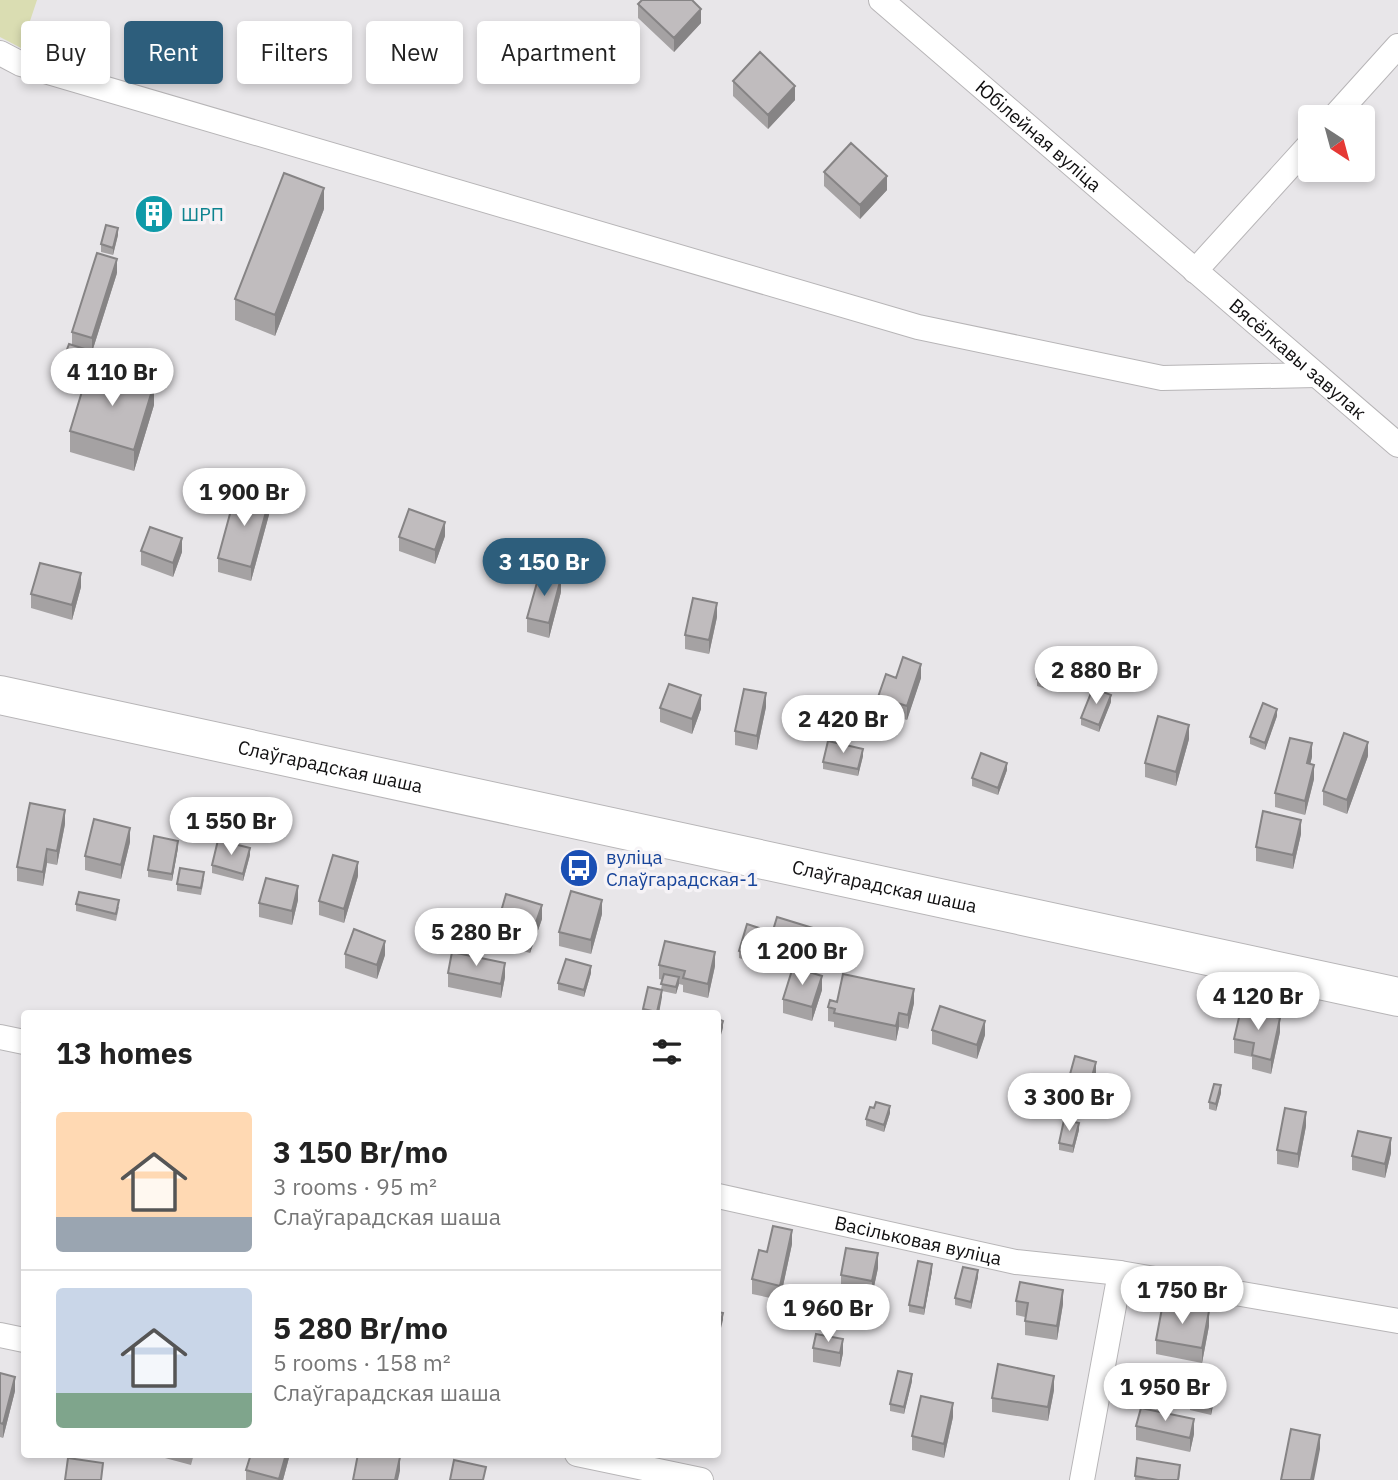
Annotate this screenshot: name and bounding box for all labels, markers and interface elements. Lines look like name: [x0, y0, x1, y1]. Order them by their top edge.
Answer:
chip: Buy: [21, 21, 110, 84]
chip: Rent: [124, 21, 223, 84]
chip: Filters: [237, 21, 352, 84]
chip: New: [366, 21, 463, 84]
chip: Apartment: [477, 21, 640, 84]
street label: Юбілейная вуліца: [971, 75, 1107, 197]
north arrow: [1298, 105, 1376, 182]
map controls: [1298, 105, 1375, 182]
building icon: ШРП: [133, 193, 175, 235]
place label: ШРП: [181, 202, 224, 226]
street label: Вясёлкавы завулак: [1224, 293, 1371, 424]
pin: 4 110 Br: [40, 348, 184, 408]
text: 4 110 Br: [67, 356, 157, 386]
pin: 1 900 Br: [172, 468, 316, 528]
text: 1 900 Br: [199, 476, 289, 506]
pin: 3 150 Br: [472, 538, 616, 598]
text: 3 150 Br: [499, 546, 589, 576]
pin: 2 880 Br: [1024, 646, 1168, 706]
text: 2 880 Br: [1051, 654, 1141, 684]
pin: 2 420 Br: [771, 696, 915, 755]
text: 2 420 Br: [798, 703, 888, 733]
street label: Слаўгарадская шаша: [236, 735, 425, 798]
pin: 1 550 Br: [159, 798, 303, 857]
text: 1 550 Br: [186, 805, 276, 835]
place label: вуліца Слаўгарадская-1: [606, 845, 758, 891]
bus stop icon: вуліца Слаўгарадская-1: [558, 847, 600, 889]
street label: Слаўгарадская шаша: [790, 854, 979, 918]
pin: 5 280 Br: [404, 908, 548, 968]
text: 5 280 Br: [431, 916, 521, 946]
pin: 1 200 Br: [730, 928, 874, 987]
text: 1 200 Br: [757, 935, 847, 965]
pin: 4 120 Br: [1186, 972, 1330, 1032]
text: 4 120 Br: [1213, 980, 1303, 1010]
text: 13 homes: [56, 1033, 193, 1072]
icon: filters: [648, 1033, 686, 1071]
pin: 3 300 Br: [997, 1074, 1141, 1133]
text: 3 300 Br: [1024, 1081, 1114, 1111]
text: 3 150 Br/mo: [273, 1132, 448, 1171]
icon: home: [112, 1140, 196, 1224]
text: 3 rooms · 95 m²: [273, 1171, 437, 1201]
text: Слаўгарадская шаша: [273, 1201, 501, 1231]
street label: Васільковая вуліца: [832, 1210, 1004, 1270]
pin: 1 750 Br: [1110, 1266, 1254, 1326]
text: 1 750 Br: [1137, 1274, 1227, 1304]
pin: 1 960 Br: [756, 1284, 900, 1344]
text: 1 960 Br: [783, 1292, 873, 1322]
text: 5 280 Br/mo: [273, 1308, 448, 1347]
icon: home: [112, 1316, 196, 1400]
text: 5 rooms · 158 m²: [273, 1347, 451, 1377]
pin: 1 950 Br: [1093, 1364, 1237, 1423]
text: 1 950 Br: [1120, 1371, 1210, 1401]
text: Слаўгарадская шаша: [273, 1377, 501, 1407]

